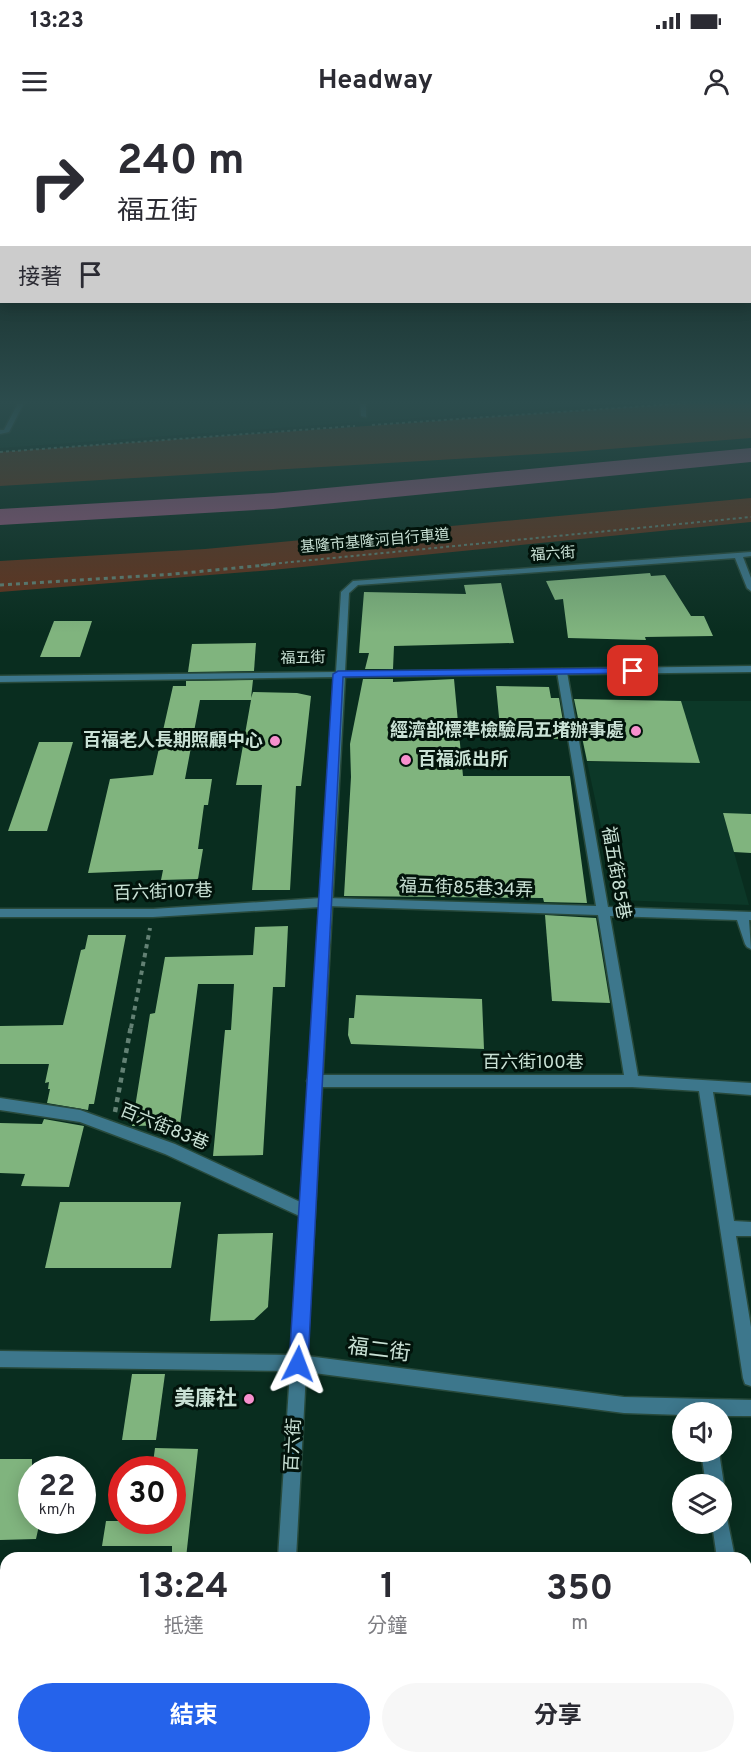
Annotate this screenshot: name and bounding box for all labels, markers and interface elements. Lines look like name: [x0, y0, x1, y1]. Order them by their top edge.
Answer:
text: 13:23: [30, 8, 84, 35]
text: Headway: [318, 64, 433, 98]
icon: menu: [18, 65, 51, 98]
icon: person: [700, 65, 733, 98]
text: 240 m: [117, 136, 245, 189]
icon: right: [18, 144, 96, 222]
text: 福五街: [117, 195, 198, 229]
icon: arrive: [74, 258, 107, 291]
text: 接著: [18, 265, 62, 292]
street label: 基隆市基隆河自行車道: [299, 526, 451, 558]
street label: 福六街: [530, 544, 576, 566]
pin: [607, 645, 658, 696]
street label: 福五街: [280, 649, 326, 669]
icon: arrive: [616, 654, 649, 687]
place label: 經濟部標準檢驗局五堵辦事處: [390, 720, 624, 743]
marker: 經濟部標準檢驗局五堵辦事處: [629, 724, 643, 738]
place label: 百福老人長期照顧中心: [83, 730, 263, 753]
marker: 百福老人長期照顧中心: [268, 734, 282, 748]
place label: 百福派出所: [418, 749, 508, 772]
marker: 百福派出所: [399, 753, 413, 767]
street label: 福五街85巷: [595, 825, 635, 921]
street label: 福五街85巷34弄: [399, 875, 533, 903]
street label: 百六街107巷: [113, 880, 213, 906]
street label: 百六街100巷: [482, 1052, 584, 1075]
street label: 百六街83巷: [116, 1100, 212, 1156]
position arrow: [266, 1332, 330, 1396]
street label: 福二街: [346, 1334, 412, 1368]
place label: 美廉社: [174, 1386, 237, 1413]
marker: 美廉社: [242, 1392, 256, 1406]
map controls: [672, 1402, 732, 1534]
button: sound: [672, 1402, 732, 1462]
street label: 百六街: [281, 1417, 307, 1473]
speed limit sign: 30: [108, 1456, 186, 1534]
text: 22: [39, 1469, 75, 1506]
button: layers: [672, 1474, 732, 1534]
text: km/h: [39, 1501, 75, 1520]
text: 13:24: [139, 1565, 229, 1611]
text: 1: [380, 1565, 395, 1611]
text: 350: [546, 1567, 613, 1613]
text: m: [571, 1611, 588, 1637]
text: 抵達: [164, 1614, 204, 1640]
text: 分鐘: [367, 1614, 407, 1640]
button: 結束: [18, 1683, 370, 1752]
button: 分享: [382, 1683, 734, 1752]

